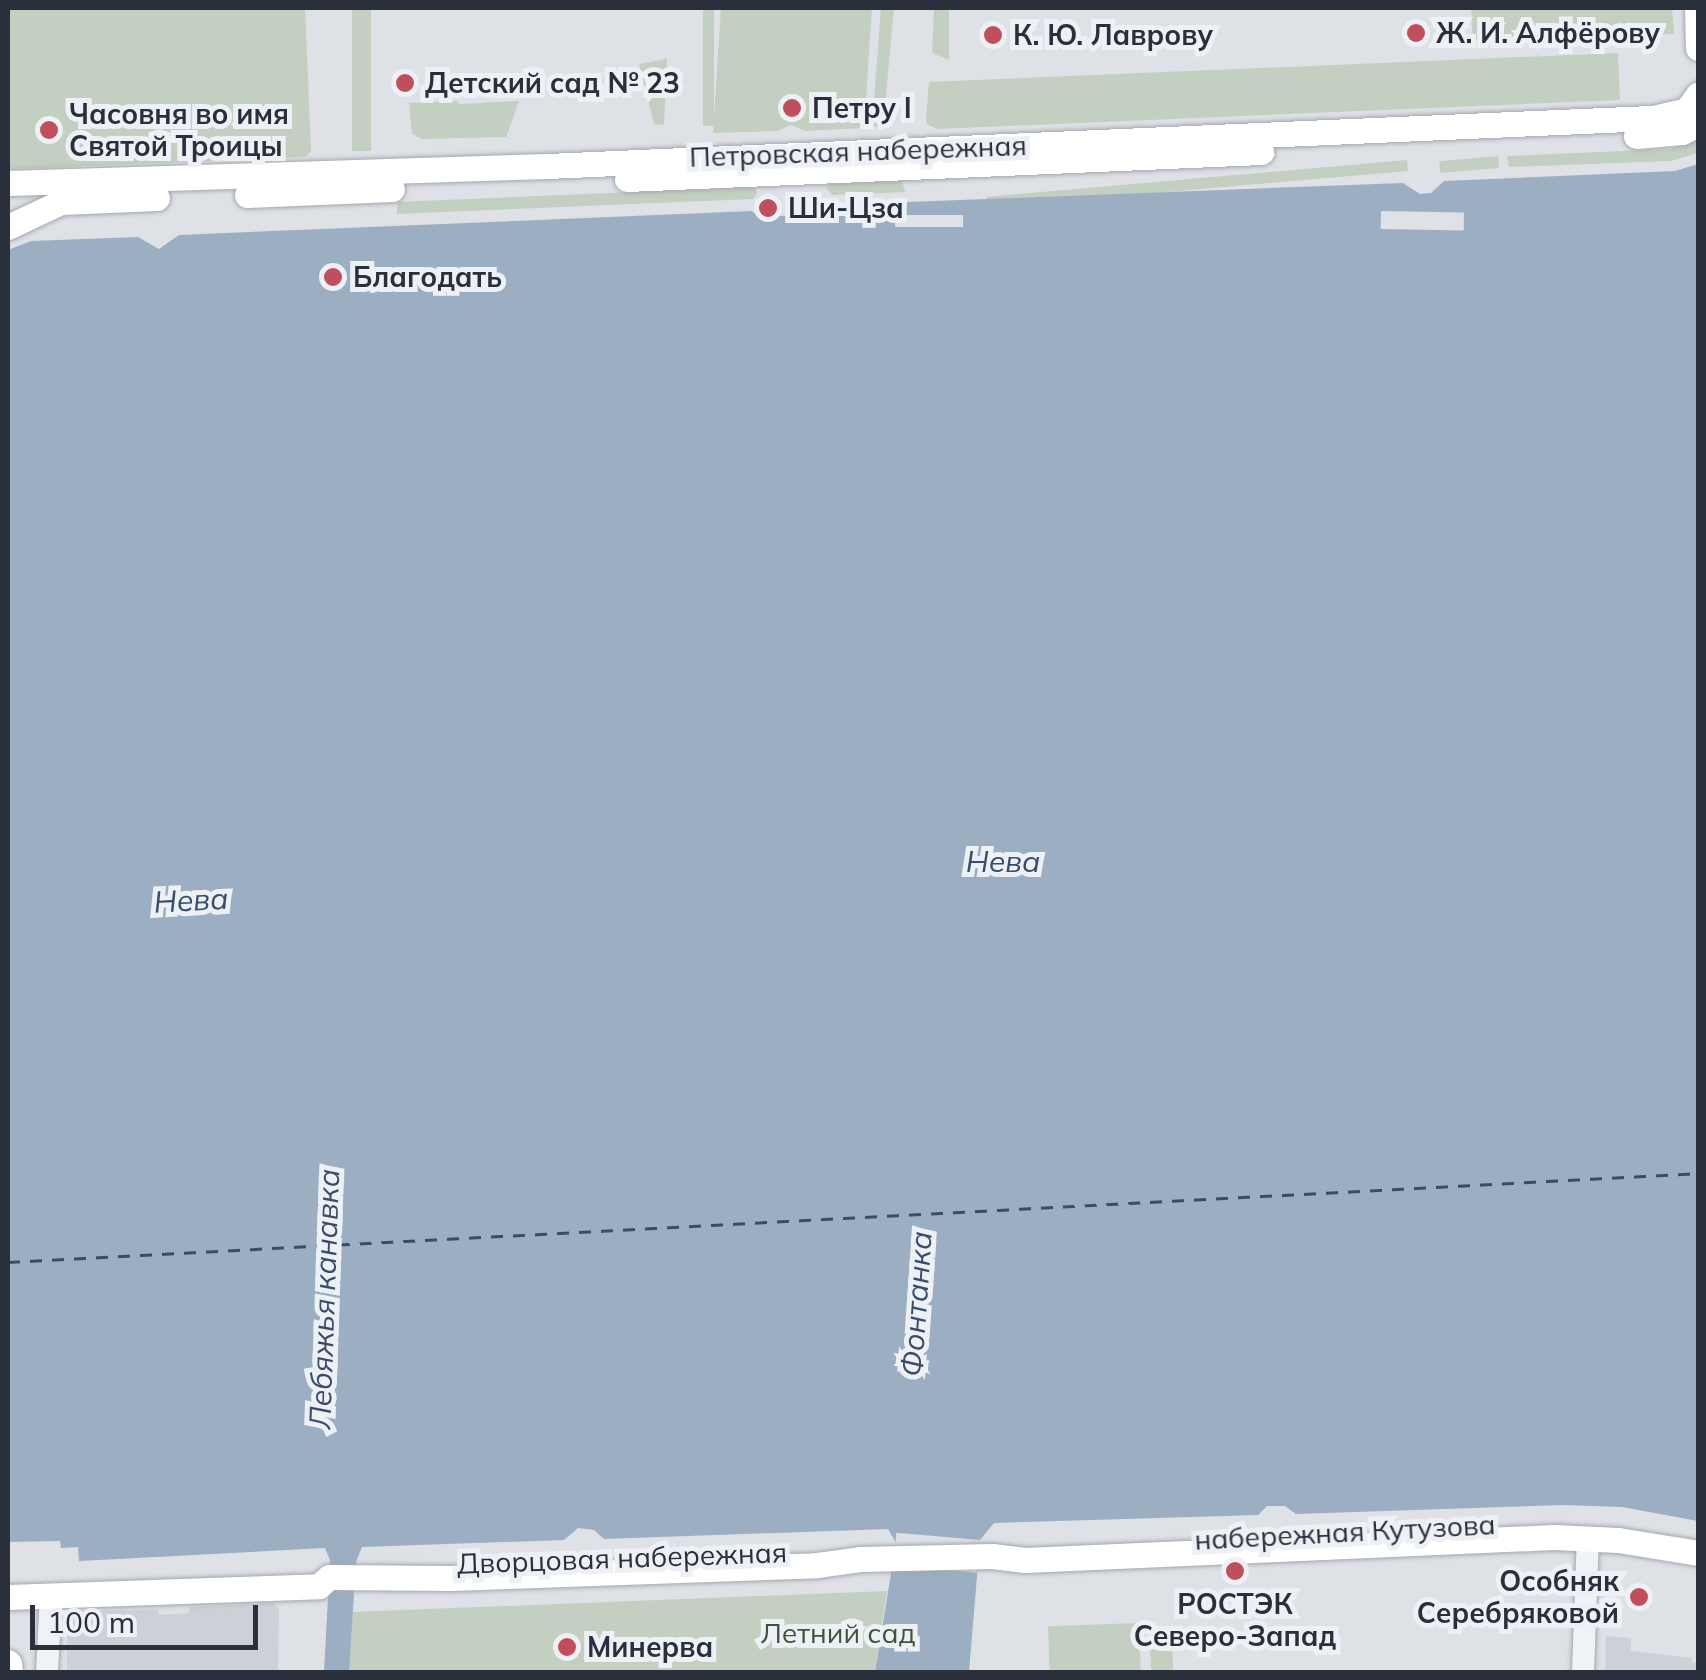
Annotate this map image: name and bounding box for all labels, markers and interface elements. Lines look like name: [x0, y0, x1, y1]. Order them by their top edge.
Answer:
place label: Ж. И. Алфёрову: [1436, 16, 1660, 50]
place label: К. Ю. Лаврову: [1013, 18, 1213, 52]
marker: Ж. И. Алфёрову: [1405, 22, 1427, 44]
marker: К. Ю. Лаврову: [982, 24, 1004, 46]
place label: Детский сад № 23: [425, 66, 680, 100]
marker: Детский сад № 23: [394, 72, 416, 94]
place label: Петру I: [812, 91, 912, 125]
place label: Часовня во имя Святой Троицы: [69, 97, 289, 163]
marker: Петру I: [781, 97, 803, 119]
marker: Часовня во имя Святой Троицы: [38, 119, 60, 141]
street label: Петровская набережная: [689, 128, 1027, 174]
place label: Ши-Цза: [788, 191, 904, 225]
marker: Ши-Цза: [757, 197, 779, 219]
place label: Благодать: [353, 260, 502, 294]
marker: Благодать: [322, 266, 344, 288]
water label: Нева: [966, 843, 1040, 879]
water label: Нева: [153, 880, 229, 920]
water label: Лебяжья канавка: [301, 1168, 347, 1430]
water label: Фонтанка: [893, 1230, 939, 1378]
street label: набережная Кутузова: [1194, 1507, 1496, 1557]
street label: Дворцовая набережная: [456, 1535, 788, 1581]
marker: РОСТЭК Северо-Запад: [1224, 1560, 1246, 1582]
place label: Особняк Серебряковой: [1417, 1564, 1619, 1630]
scale bar: [35, 1585, 262, 1647]
marker: Особняк Серебряковой: [1628, 1586, 1650, 1608]
place label: РОСТЭК Северо-Запад: [1134, 1587, 1336, 1653]
text: 100 m: [47, 1603, 135, 1641]
park label: Летний сад: [760, 1616, 916, 1650]
place label: Минерва: [587, 1630, 713, 1664]
marker: Минерва: [556, 1636, 578, 1658]

